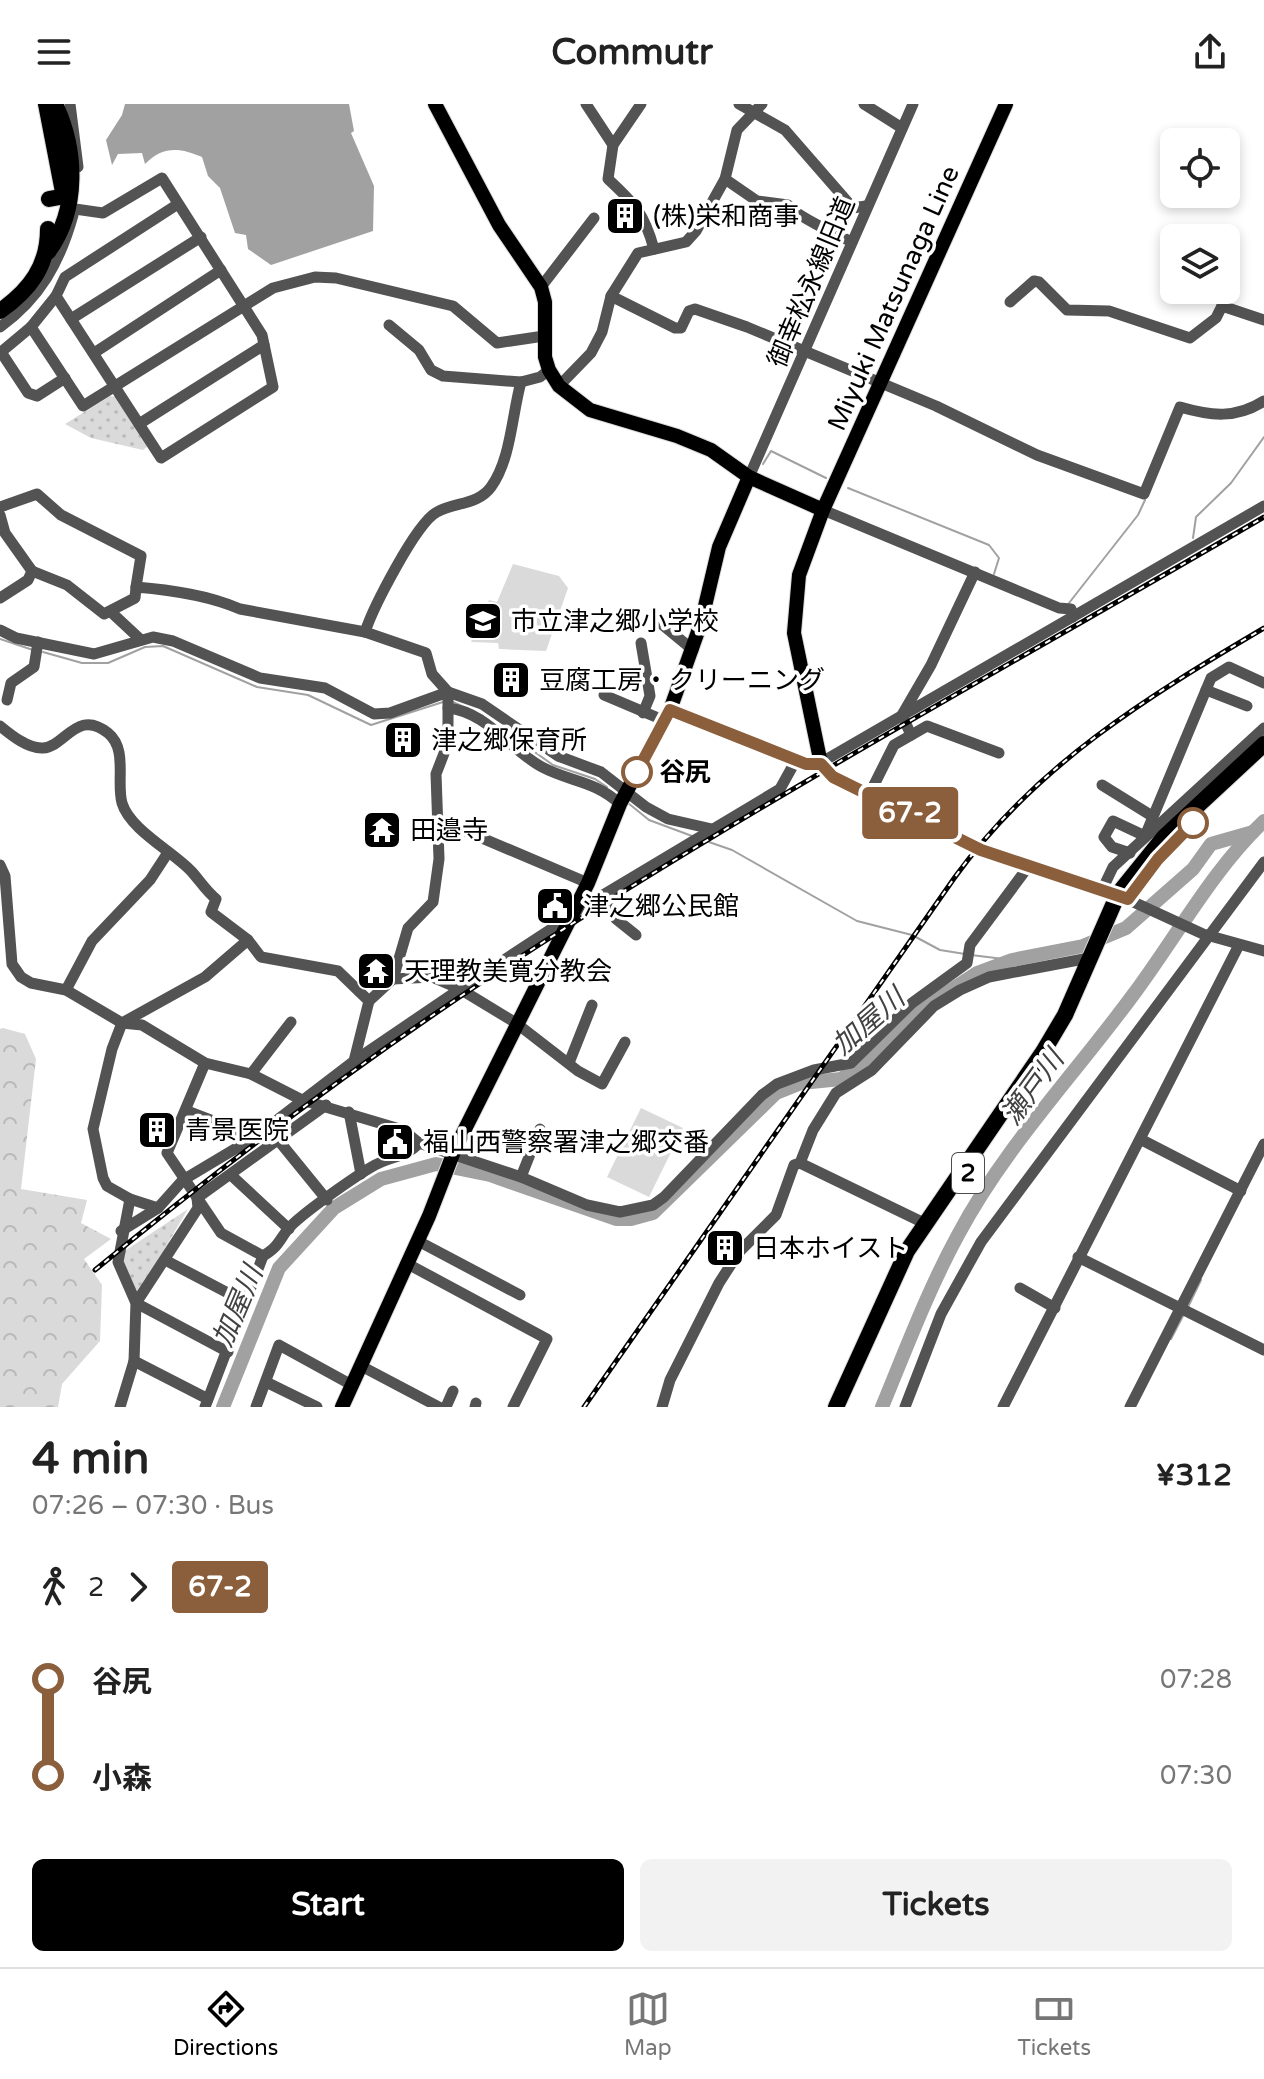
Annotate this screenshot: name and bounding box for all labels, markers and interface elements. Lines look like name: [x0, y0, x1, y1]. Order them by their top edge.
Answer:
icon: menu: [32, 30, 76, 74]
icon: share: [1188, 30, 1232, 74]
text: Commutr: [551, 31, 713, 74]
map controls: [1160, 128, 1240, 304]
button: locate: [1160, 128, 1240, 208]
street label: Miyuki Matsunaga Line: [821, 161, 966, 435]
street label: 御幸松永線旧道: [762, 192, 861, 372]
building icon: (株)栄和商事: [604, 195, 646, 237]
place label: (株)栄和商事: [653, 201, 799, 232]
button: layers: [1160, 224, 1240, 304]
school or university icon: 市立津之郷小学校: [462, 600, 504, 642]
place label: 市立津之郷小学校: [511, 606, 719, 637]
building icon: 豆腐工房・クリーニング: [490, 659, 532, 701]
place label: 豆腐工房・クリーニング: [539, 665, 825, 696]
building icon: 津之郷保育所: [382, 719, 424, 761]
place label: 津之郷保育所: [431, 725, 587, 756]
marker: 谷尻: [622, 757, 652, 787]
place label: 谷尻: [659, 757, 711, 788]
line badge: 67-2: [854, 787, 966, 839]
text: 67-2: [878, 796, 942, 830]
unlabelled marker: [1178, 808, 1208, 838]
temple icon: 田邉寺: [361, 809, 403, 851]
place label: 田邉寺: [410, 815, 488, 846]
public building icon: 津之郷公民館: [534, 885, 576, 927]
place label: 津之郷公民館: [583, 891, 739, 922]
temple icon: 天理教美寛分教会: [355, 950, 397, 992]
place label: 天理教美寛分教会: [404, 956, 612, 987]
water label: 加屋川: [826, 979, 914, 1062]
water label: 瀬戸川: [994, 1041, 1073, 1132]
building icon: 青景医院: [136, 1109, 178, 1151]
place label: 青景医院: [185, 1115, 289, 1146]
public building icon: 福山西警察署津之郷交番: [374, 1121, 416, 1163]
place label: 福山西警察署津之郷交番: [423, 1127, 709, 1158]
road number: 2: [952, 1153, 984, 1193]
building icon: 日本ホイスト: [704, 1227, 746, 1269]
place label: 日本ホイスト: [753, 1233, 908, 1264]
water label: 加屋川: [206, 1258, 271, 1352]
text: 4 min: [32, 1433, 149, 1486]
text: ¥312: [1156, 1457, 1232, 1494]
text: 07:26 – 07:30 · Bus: [32, 1490, 274, 1521]
icon: walk: [32, 1565, 76, 1609]
icon: forward: [116, 1565, 160, 1609]
text: 67-2: [188, 1570, 252, 1604]
text: 2: [88, 1572, 104, 1603]
text: 谷尻: [92, 1664, 152, 1701]
text: 07:28: [1160, 1664, 1232, 1695]
text: 小森: [92, 1760, 152, 1797]
text: 07:30: [1160, 1760, 1232, 1791]
button: Start: [32, 1859, 624, 1951]
button: Tickets: [640, 1859, 1232, 1951]
tab: Directions: [173, 1987, 278, 2061]
tab: Map: [624, 1987, 672, 2061]
tab: Tickets: [1017, 1987, 1091, 2061]

